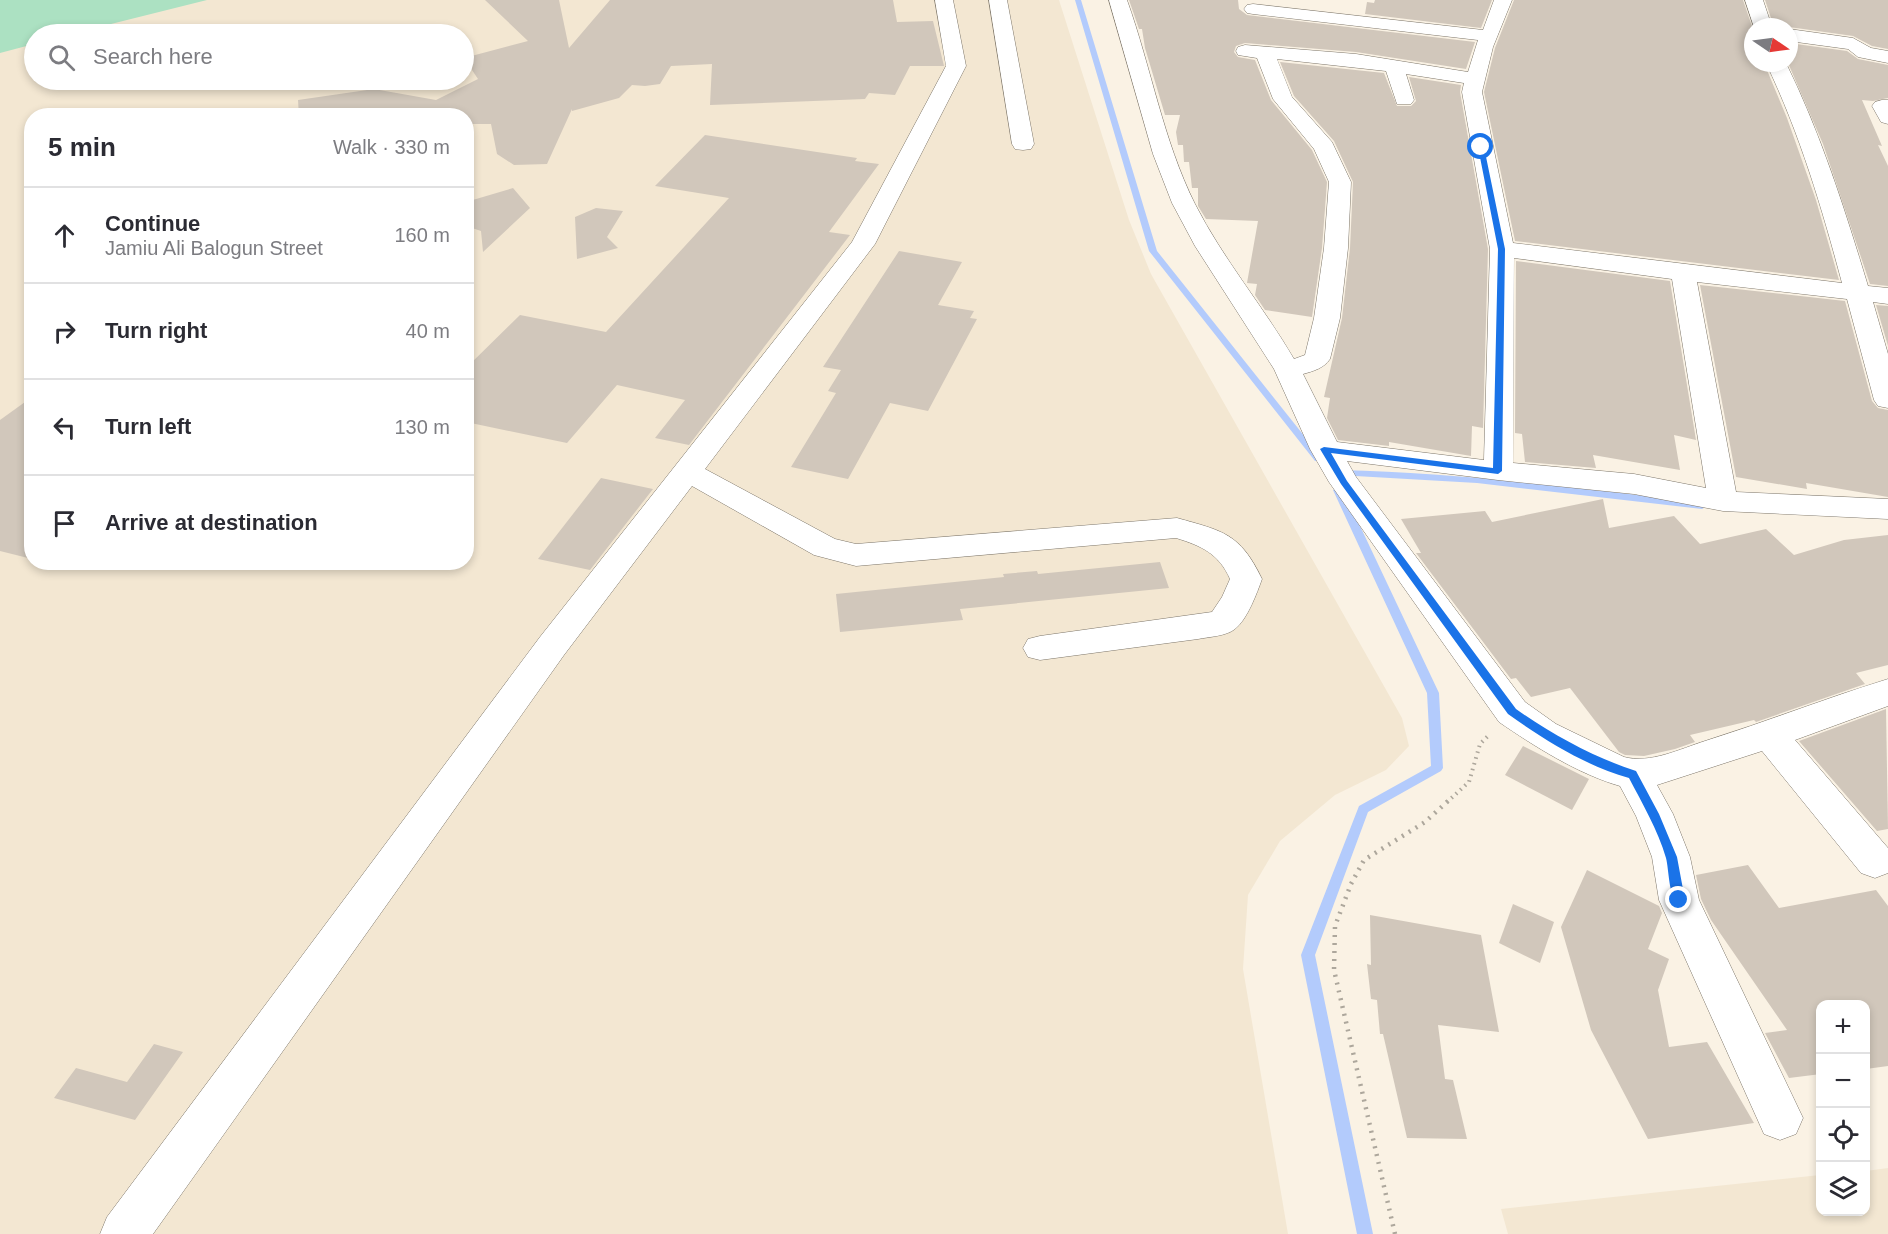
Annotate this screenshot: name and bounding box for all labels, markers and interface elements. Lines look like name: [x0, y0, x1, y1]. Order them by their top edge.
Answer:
north arrow: [1744, 18, 1798, 72]
search box: [24, 24, 474, 90]
icon: search: [45, 41, 78, 74]
text: Search here: [93, 44, 213, 69]
text: 5 min: [48, 132, 116, 162]
route start: [1467, 133, 1493, 159]
text: Walk · 330 m: [333, 136, 450, 158]
text: Continue: [105, 211, 200, 236]
icon: ahead: [48, 219, 81, 252]
text: 160 m: [394, 224, 450, 246]
text: Jamiu Ali Balogun Street: [105, 237, 323, 259]
icon: right: [48, 315, 81, 348]
text: Turn right: [105, 318, 207, 343]
text: 40 m: [406, 320, 450, 342]
icon: left: [48, 411, 81, 444]
text: Turn left: [105, 414, 191, 439]
text: 130 m: [394, 416, 450, 438]
icon: arrive: [48, 507, 81, 540]
text: Arrive at destination: [105, 510, 318, 535]
route end: [1665, 886, 1691, 912]
map controls: [1816, 1000, 1870, 1216]
button: +: [1816, 1000, 1870, 1054]
button: −: [1816, 1054, 1870, 1108]
button: locate: [1816, 1108, 1870, 1162]
button: layers: [1816, 1162, 1870, 1216]

